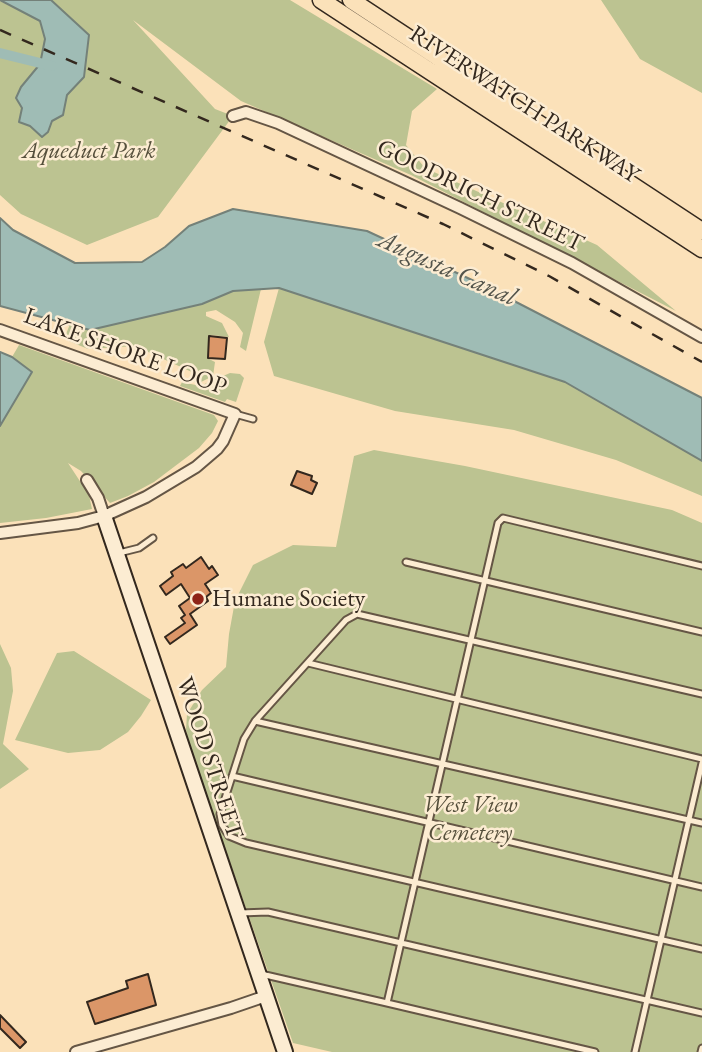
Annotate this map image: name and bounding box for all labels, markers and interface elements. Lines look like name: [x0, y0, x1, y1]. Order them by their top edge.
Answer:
street label: RIVERWATCH PARKWAY: [404, 20, 644, 190]
street label: GOODRICH STREET: [372, 133, 588, 259]
park label: Aqueduct Park: [22, 137, 156, 165]
water label: Augusta Canal: [373, 224, 521, 314]
street label: LAKE SHORE LOOP: [20, 302, 230, 402]
place label: Humane Society: [212, 585, 365, 613]
marker: Humane Society: [190, 591, 206, 607]
street label: WOOD STREET: [169, 674, 249, 842]
park label: West View Cemetery: [422, 791, 518, 847]

